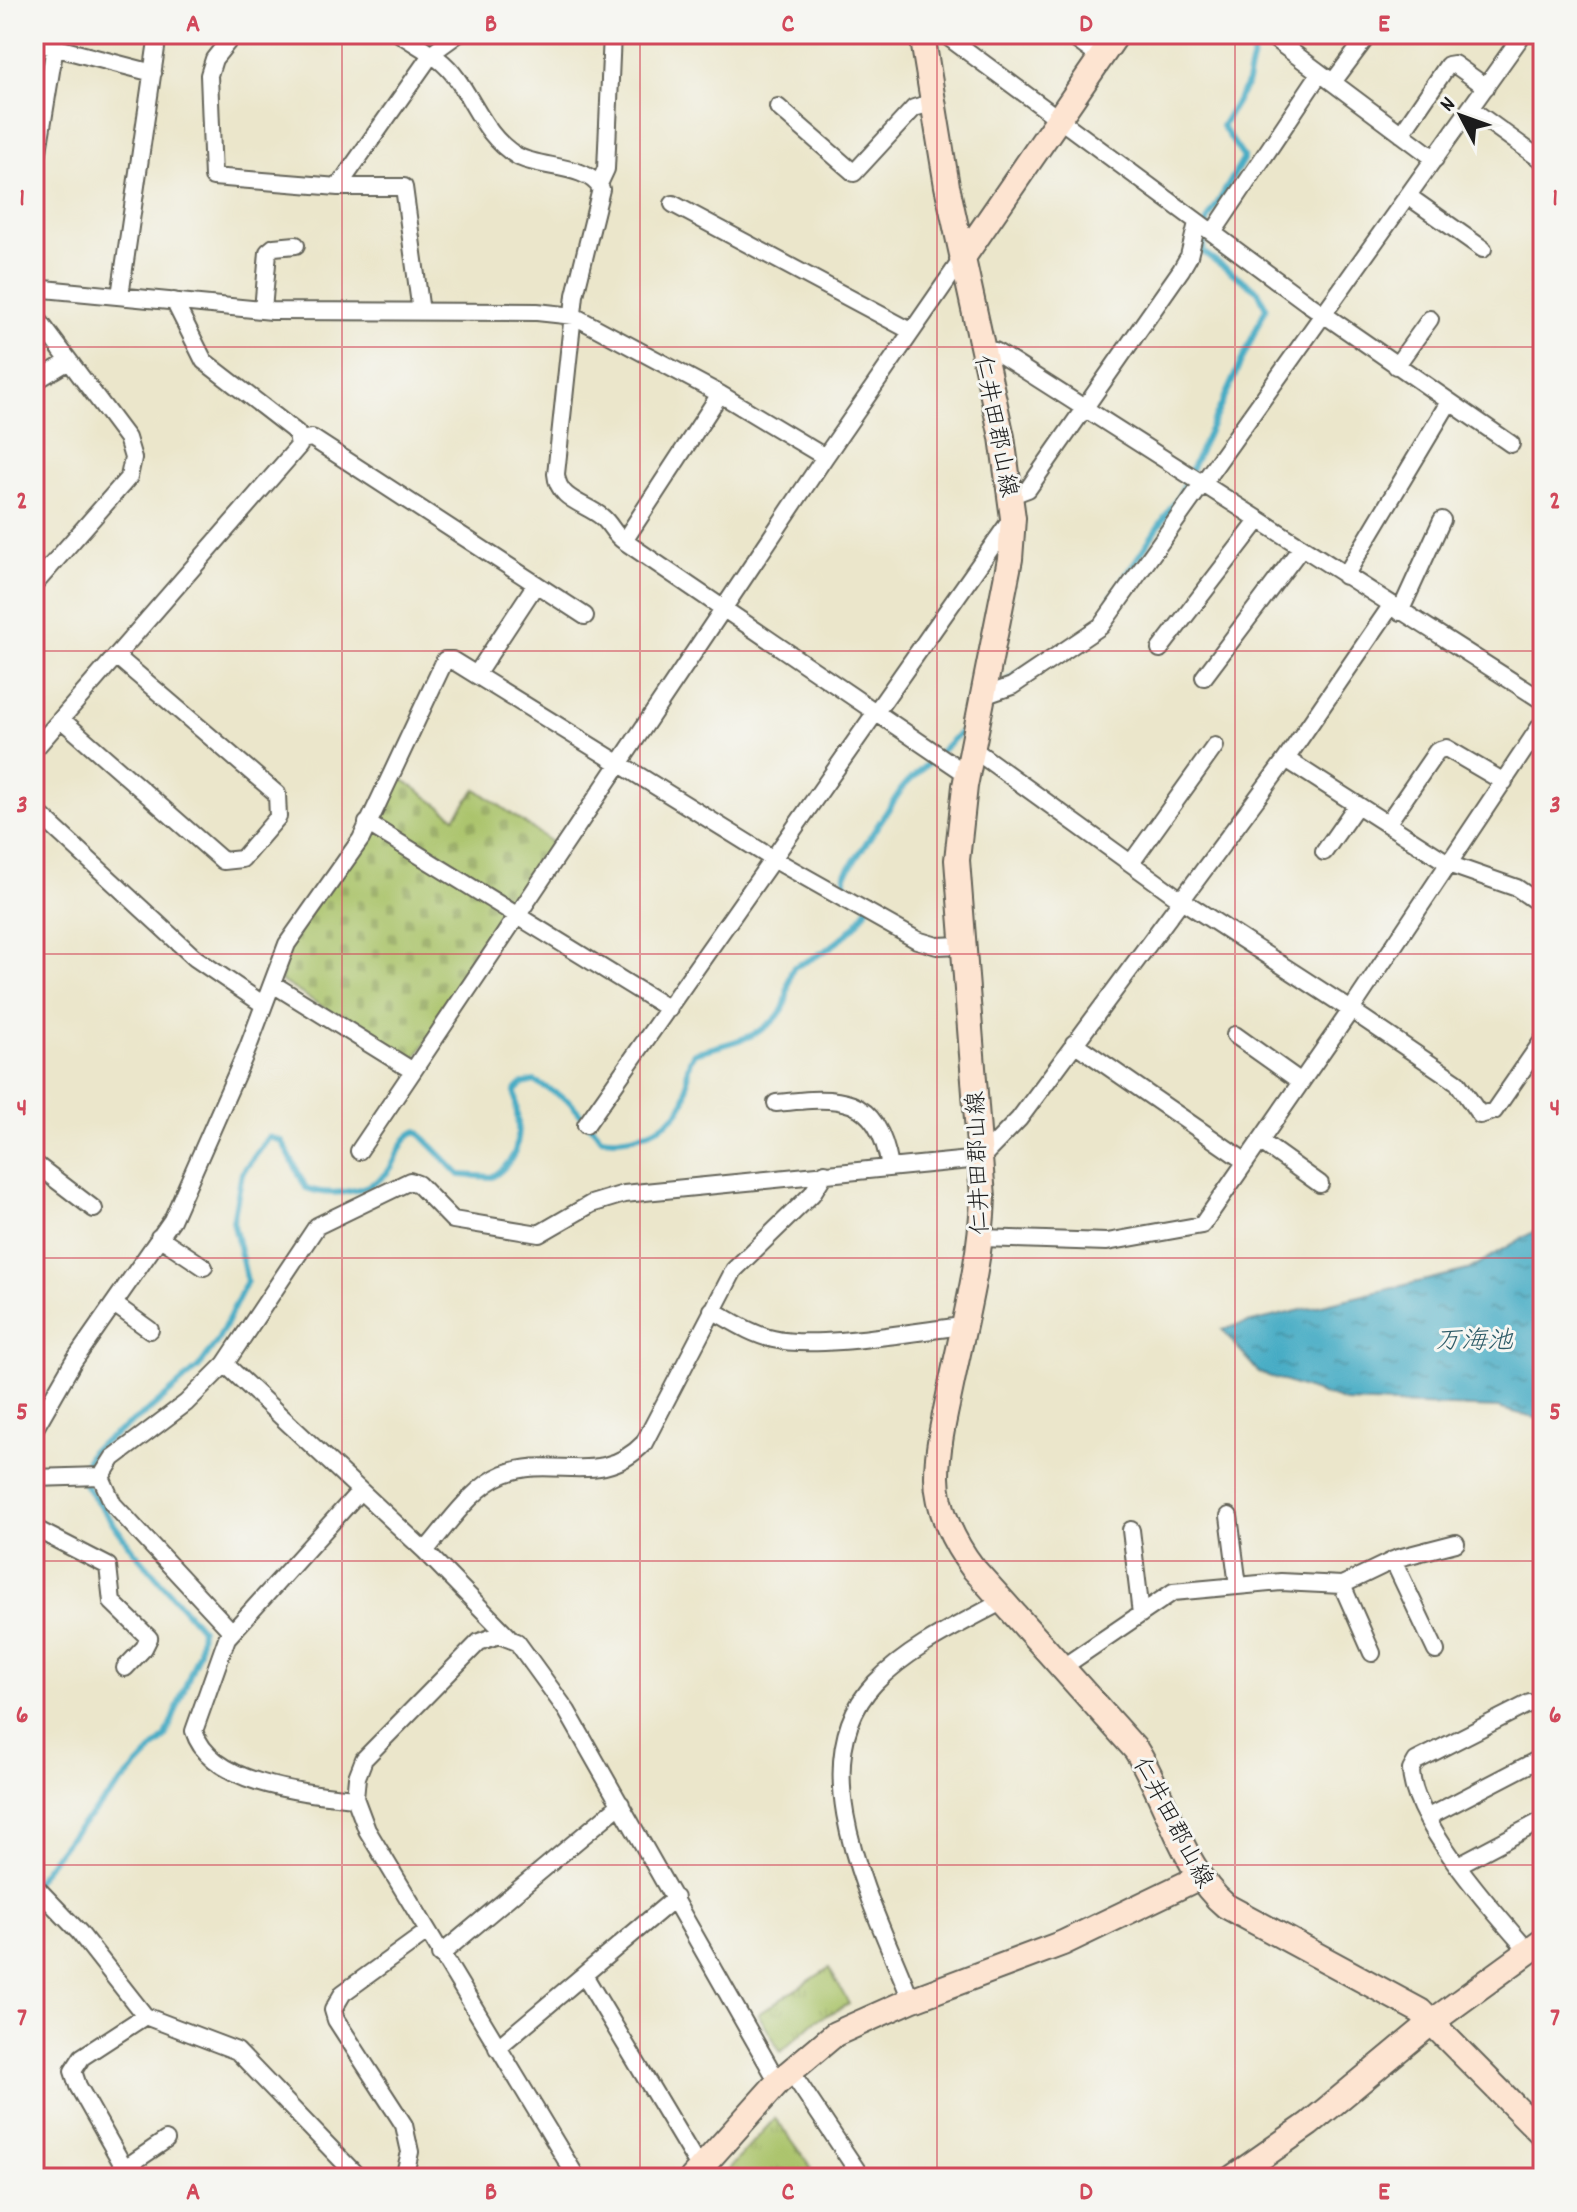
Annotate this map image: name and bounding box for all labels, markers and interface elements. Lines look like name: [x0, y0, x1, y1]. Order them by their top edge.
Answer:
text: A: [186, 7, 200, 44]
text: B: [485, 7, 497, 44]
text: C: [782, 7, 795, 44]
text: D: [1079, 7, 1093, 44]
text: E: [1378, 7, 1390, 44]
north arrow: [1421, 76, 1501, 156]
text: N: [1433, 91, 1464, 119]
text: 1: [19, 181, 25, 218]
text: 1: [1552, 181, 1558, 218]
street label: 仁井田郡山線: [964, 353, 1024, 500]
text: 2: [16, 484, 28, 521]
text: 2: [1549, 484, 1561, 521]
text: 3: [16, 788, 28, 825]
text: 3: [1549, 788, 1561, 825]
street label: 仁井田郡山線: [960, 1090, 1000, 1235]
text: 4: [17, 1091, 27, 1128]
text: 4: [1550, 1091, 1560, 1128]
water label: 万海池: [1435, 1324, 1514, 1361]
text: 5: [16, 1395, 28, 1432]
text: 5: [1549, 1395, 1561, 1432]
text: 6: [16, 1698, 28, 1735]
text: 6: [1549, 1698, 1561, 1735]
street label: 仁井田郡山線: [1123, 1752, 1220, 1895]
text: 7: [17, 2001, 27, 2038]
text: 7: [1550, 2001, 1560, 2038]
text: A: [186, 2175, 200, 2212]
text: B: [485, 2175, 497, 2212]
text: C: [782, 2175, 795, 2212]
text: D: [1079, 2175, 1093, 2212]
text: E: [1378, 2175, 1390, 2212]

